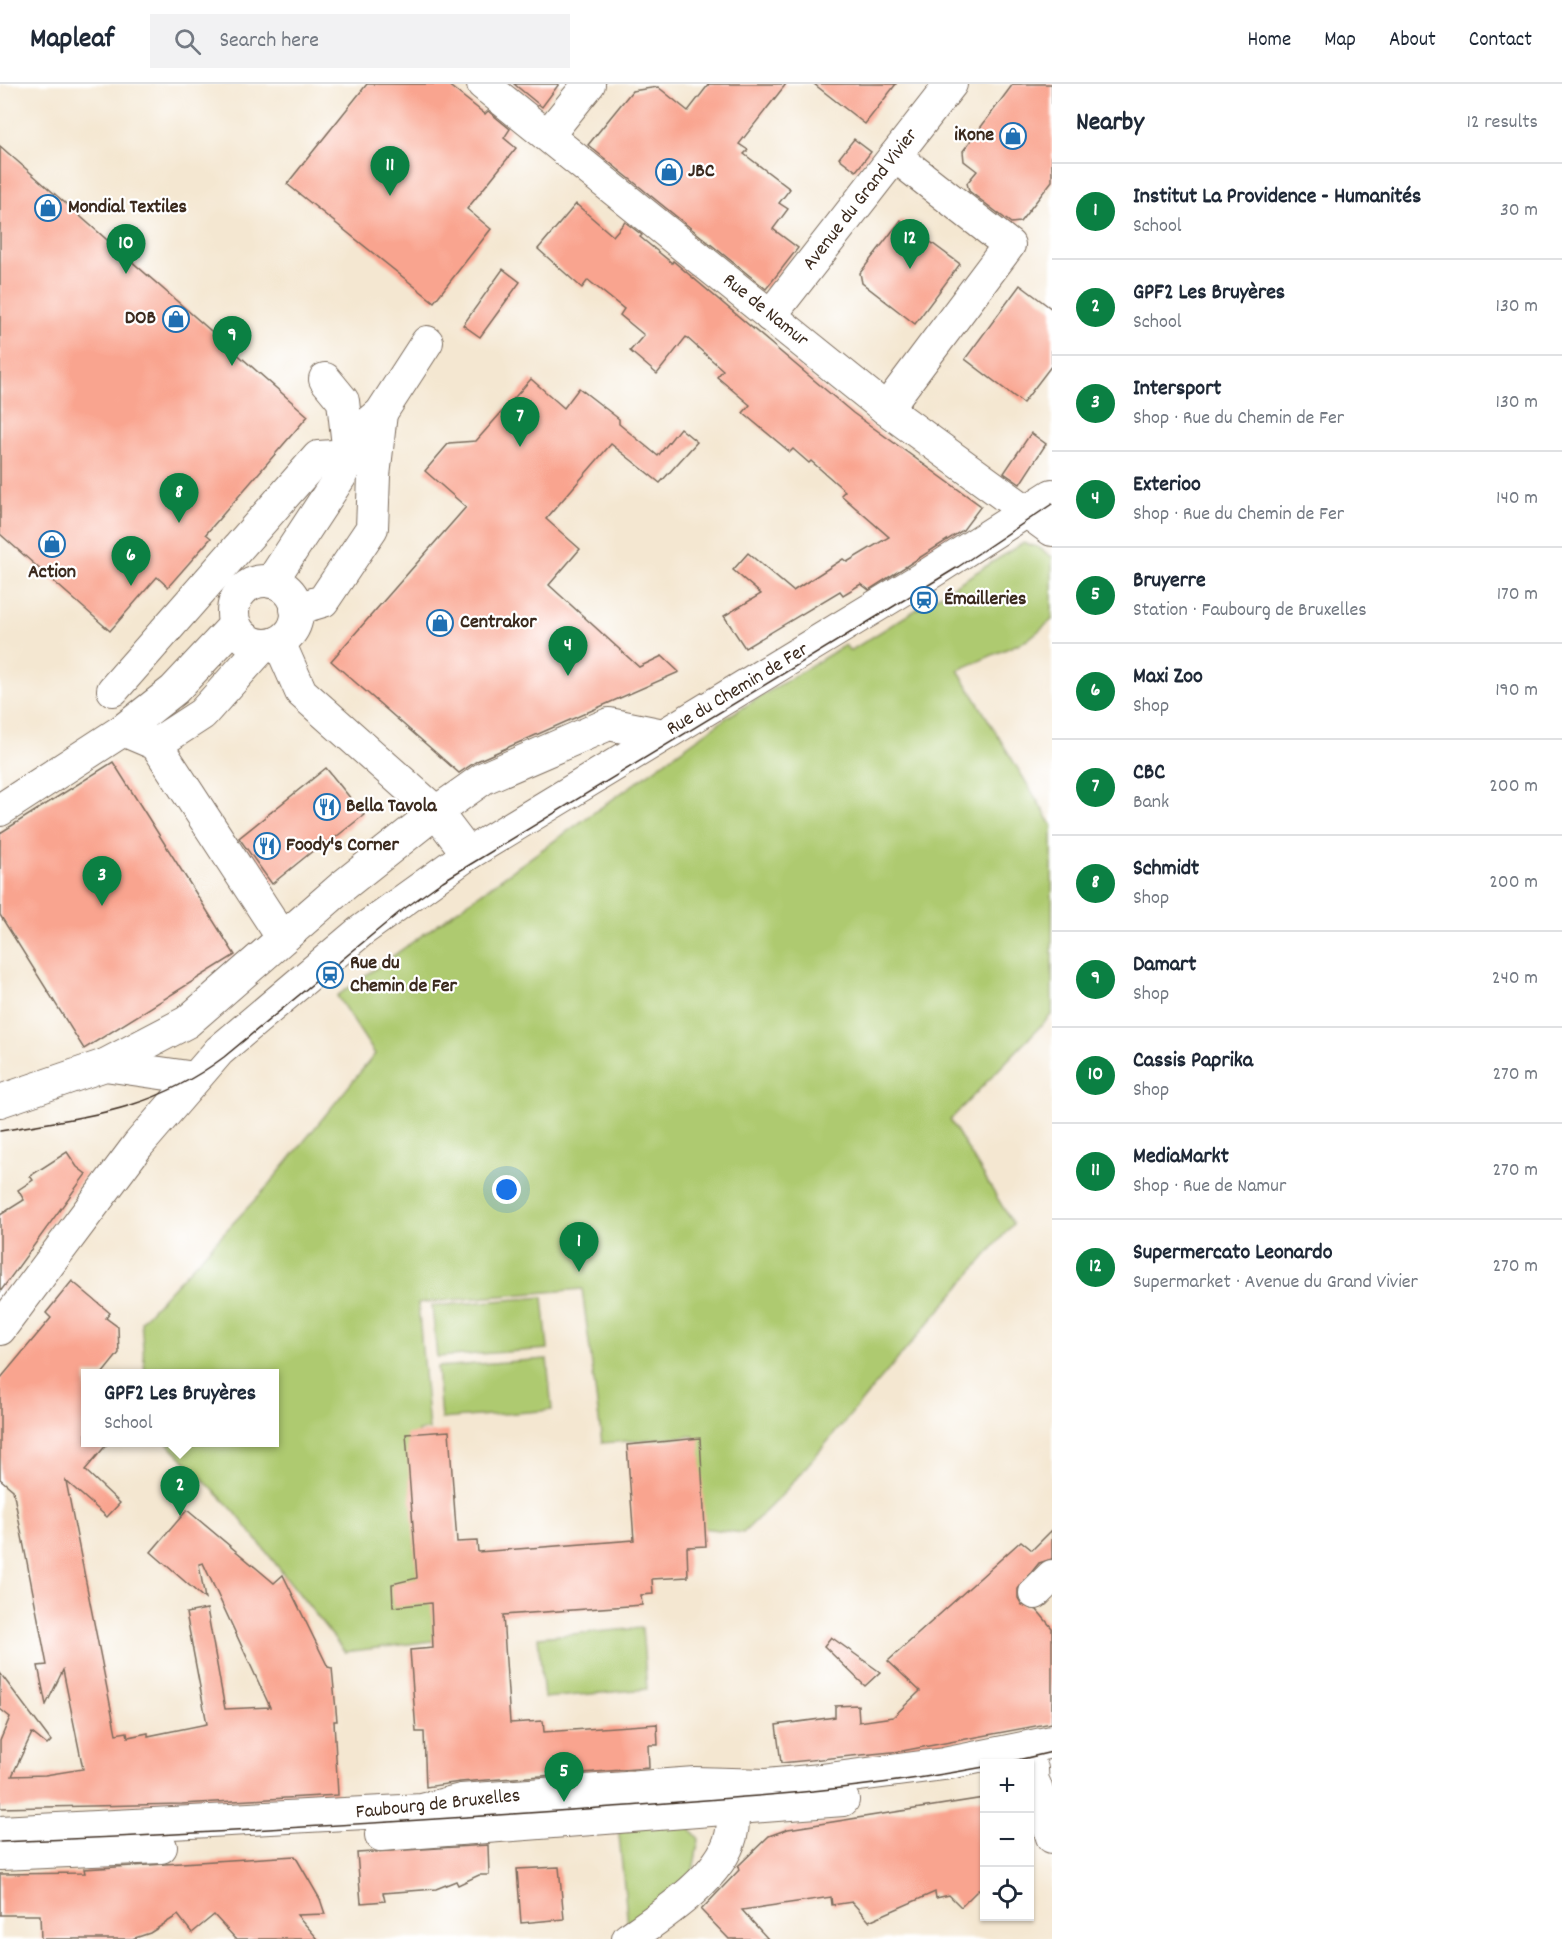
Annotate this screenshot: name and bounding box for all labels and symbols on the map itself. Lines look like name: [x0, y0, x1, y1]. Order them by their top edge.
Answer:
shop icon: iKone: [998, 121, 1028, 151]
place label: iKone: [954, 122, 994, 150]
street label: Avenue du Grand Vivier: [797, 123, 926, 277]
pin: 11: [370, 147, 410, 196]
shop icon: JBC: [654, 157, 684, 187]
place label: JBC: [688, 158, 715, 186]
shop icon: Mondial Textiles: [33, 193, 63, 223]
place label: Mondial Textiles: [68, 194, 187, 222]
pin: 12: [890, 220, 930, 269]
pin: 10: [106, 224, 146, 274]
street label: Rue de Namur: [716, 268, 814, 355]
shop icon: DOB: [161, 304, 191, 334]
place label: DOB: [125, 305, 156, 333]
pin: 9: [212, 316, 252, 366]
pin: 7: [500, 398, 540, 447]
pin: 8: [160, 474, 198, 523]
shop icon: Action: [37, 529, 67, 559]
pin: 6: [112, 536, 150, 586]
place label: Action: [28, 559, 76, 587]
station icon: Émailleries: [909, 585, 939, 615]
place label: Émailleries: [944, 586, 1026, 614]
shop icon: Centrakor: [425, 608, 455, 638]
place label: Centrakor: [460, 609, 537, 637]
pin: 4: [548, 626, 588, 676]
street label: Rue du Chemin de Fer: [662, 636, 815, 744]
restaurant icon: Bella Tavola: [312, 792, 342, 822]
place label: Bella Tavola: [346, 793, 437, 821]
restaurant icon: Foody's Corner: [252, 831, 282, 861]
place label: Foody's Corner: [286, 832, 399, 860]
pin: 3: [82, 856, 122, 906]
place label: Rue du Chemin de Fer: [350, 950, 458, 1001]
station icon: Rue du Chemin de Fer: [315, 960, 345, 990]
your location: [492, 1175, 521, 1204]
pin: 1: [560, 1222, 598, 1272]
pin: 2: [160, 1466, 200, 1516]
pin: 5: [544, 1752, 584, 1802]
street label: Faubourg de Bruxelles: [354, 1782, 522, 1828]

